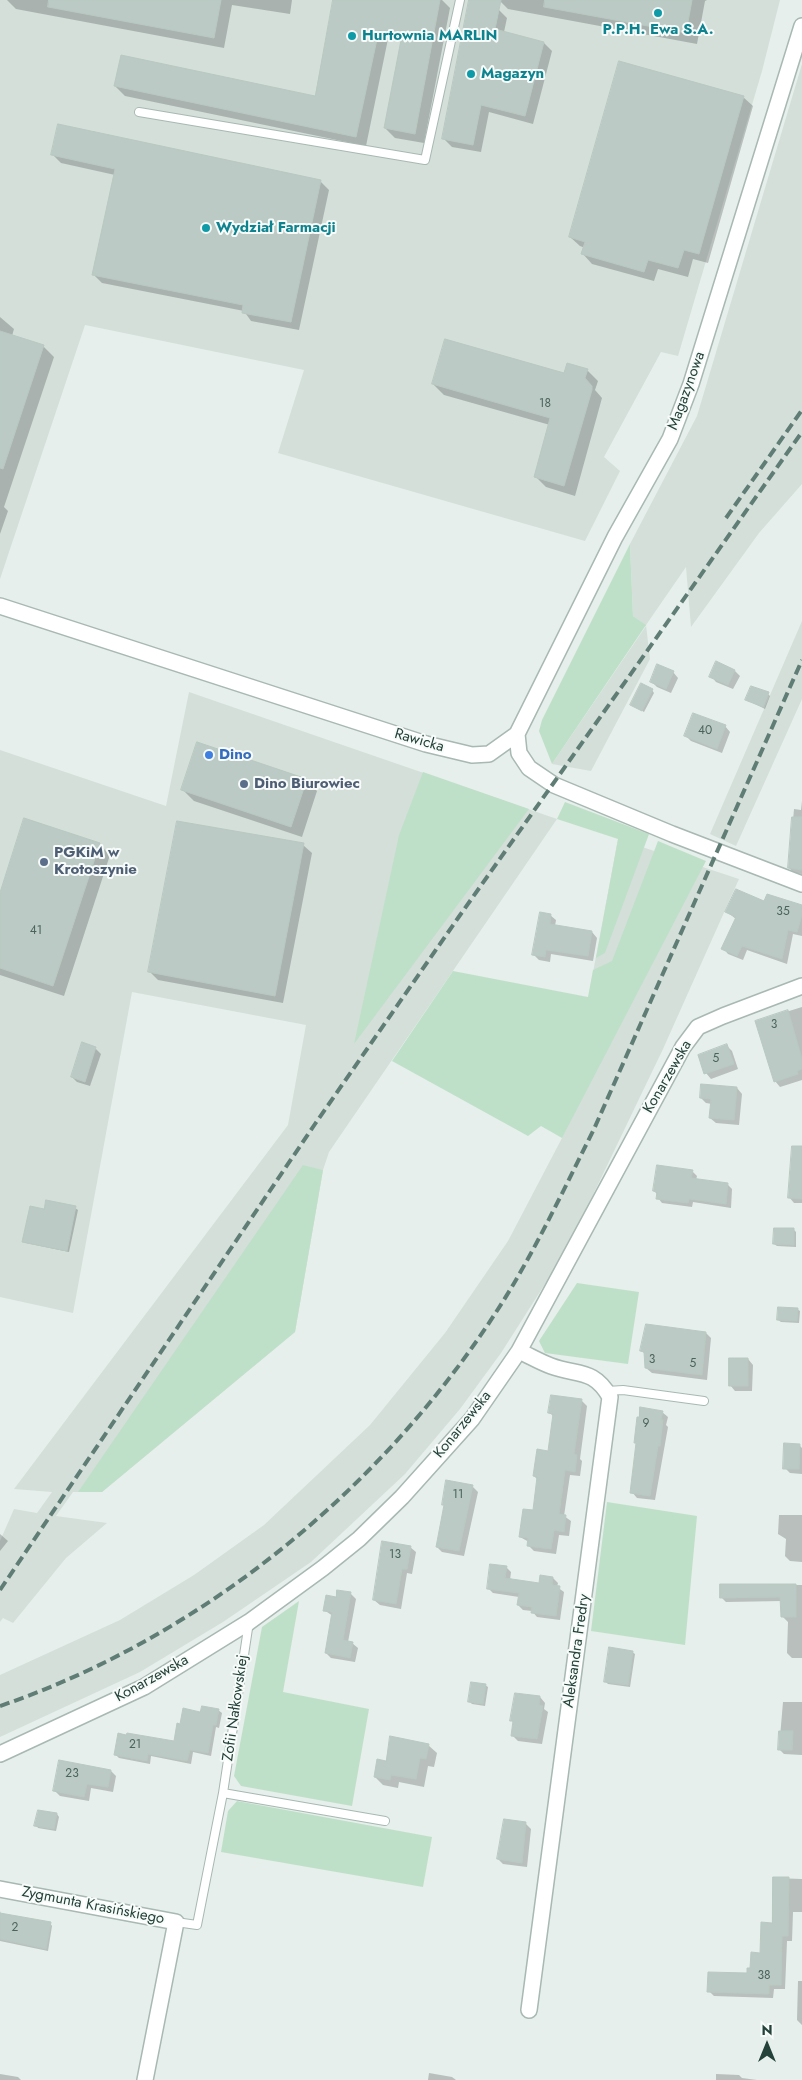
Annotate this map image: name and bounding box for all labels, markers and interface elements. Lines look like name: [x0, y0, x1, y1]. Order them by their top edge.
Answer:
marker: P.P.H. Ewa S.A.: [652, 7, 664, 19]
place label: P.P.H. Ewa S.A.: [603, 21, 713, 39]
place label: Hurtownia MARLIN: [362, 27, 497, 45]
marker: Hurtownia MARLIN: [346, 30, 358, 42]
place label: Magazyn: [481, 65, 544, 83]
marker: Magazyn: [465, 68, 477, 80]
place label: Wydział Farmacji: [216, 219, 336, 237]
marker: Wydział Farmacji: [200, 222, 212, 234]
street label: Magazynowa: [665, 349, 709, 433]
house number: 18: [539, 397, 551, 411]
house number: 40: [698, 724, 712, 738]
street label: Rawicka: [392, 725, 446, 757]
place label: Dino: [219, 746, 252, 764]
marker: Dino: [203, 749, 215, 761]
place label: Dino Biurowiec: [254, 775, 360, 793]
marker: Dino Biurowiec: [238, 778, 250, 790]
place label: PGKiM w Krotoszynie: [54, 844, 137, 879]
marker: PGKiM w Krotoszynie: [38, 856, 50, 868]
house number: 35: [776, 905, 790, 919]
house number: 41: [30, 924, 42, 938]
house number: 3: [771, 1018, 777, 1032]
street label: Konarzewska: [640, 1037, 696, 1117]
house number: 5: [713, 1052, 719, 1066]
house number: 3: [649, 1353, 655, 1367]
house number: 5: [690, 1357, 696, 1371]
street label: Konarzewska: [430, 1388, 496, 1462]
house number: 9: [643, 1417, 649, 1431]
house number: 11: [453, 1488, 463, 1502]
house number: 13: [389, 1548, 401, 1562]
street label: Aleksandra Fredry: [560, 1593, 594, 1709]
street label: Konarzewska: [112, 1651, 192, 1707]
street label: Zofii Nałkowskiej: [220, 1654, 252, 1762]
house number: 21: [129, 1738, 141, 1752]
house number: 23: [65, 1767, 79, 1781]
street label: Zygmunta Krasińskiego: [20, 1883, 166, 1929]
house number: 2: [12, 1921, 18, 1935]
house number: 38: [757, 1969, 771, 1983]
north arrow: [742, 2020, 792, 2070]
text: N: [761, 2020, 773, 2040]

